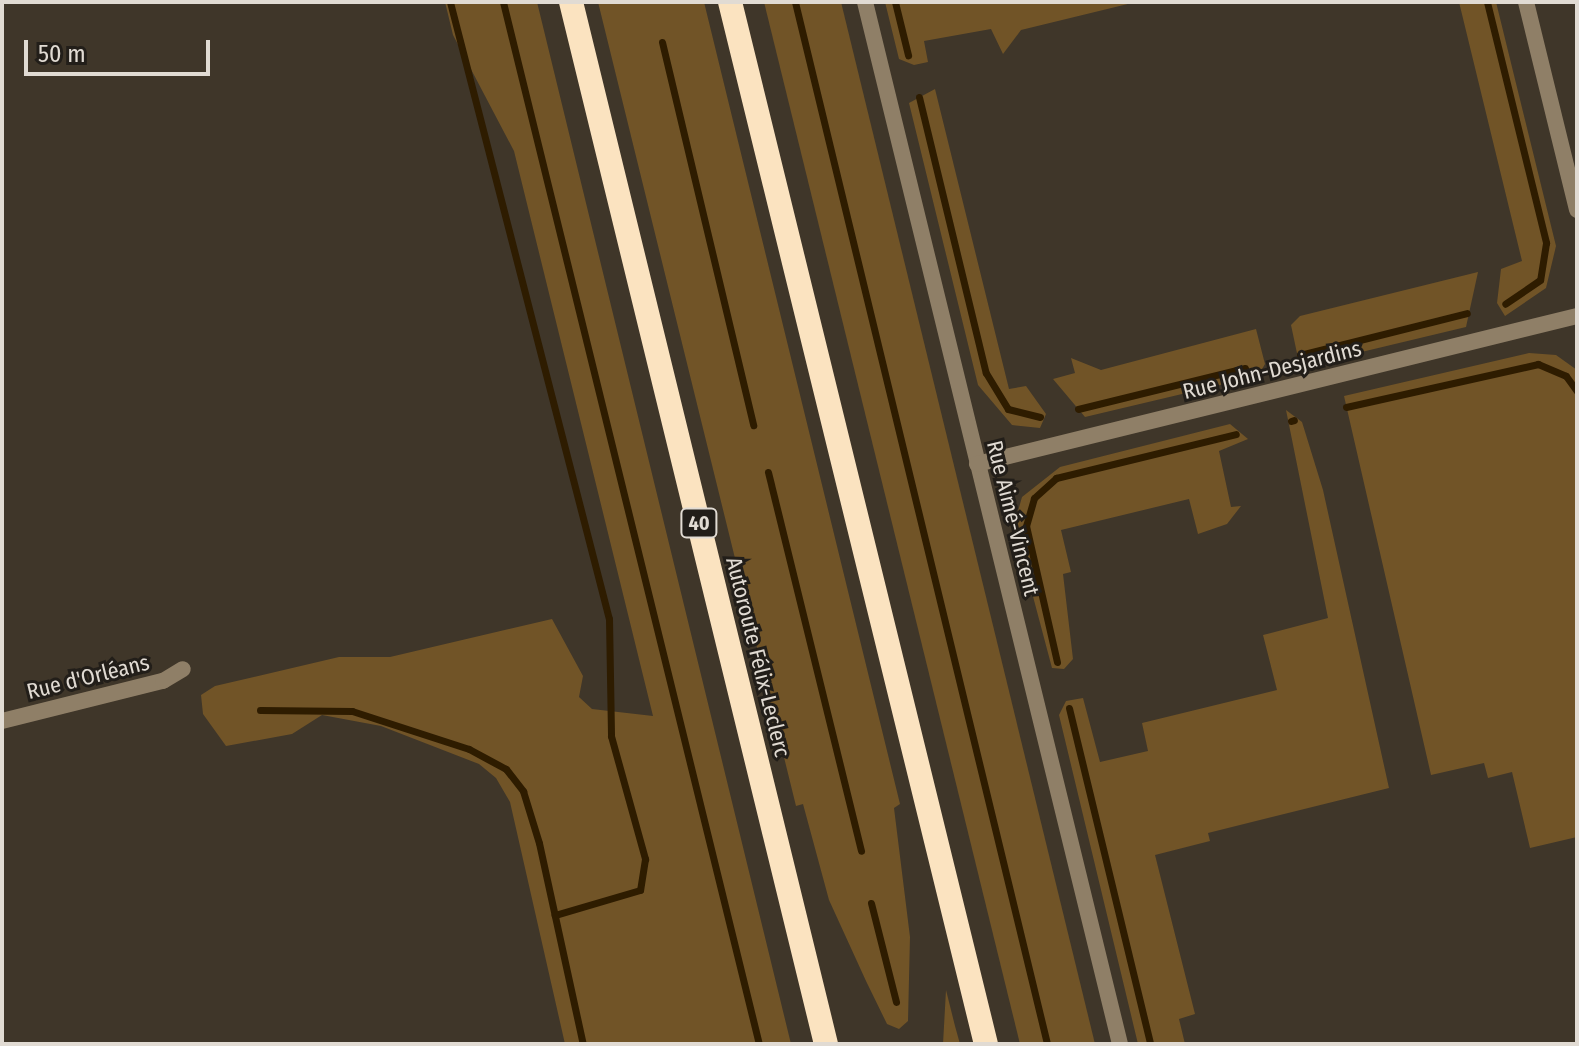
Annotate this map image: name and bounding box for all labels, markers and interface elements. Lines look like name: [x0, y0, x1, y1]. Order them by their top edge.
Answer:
scale bar: [28, 24, 214, 74]
text: 50 m: [38, 40, 86, 68]
street label: Rue John-Desjardins: [1180, 335, 1364, 405]
street label: Rue Aimé-Vincent: [981, 438, 1045, 598]
road number: 40: [679, 507, 719, 539]
street label: Autoroute Félix-Leclerc: [720, 554, 796, 760]
street label: Rue d'Orléans: [24, 649, 152, 705]

